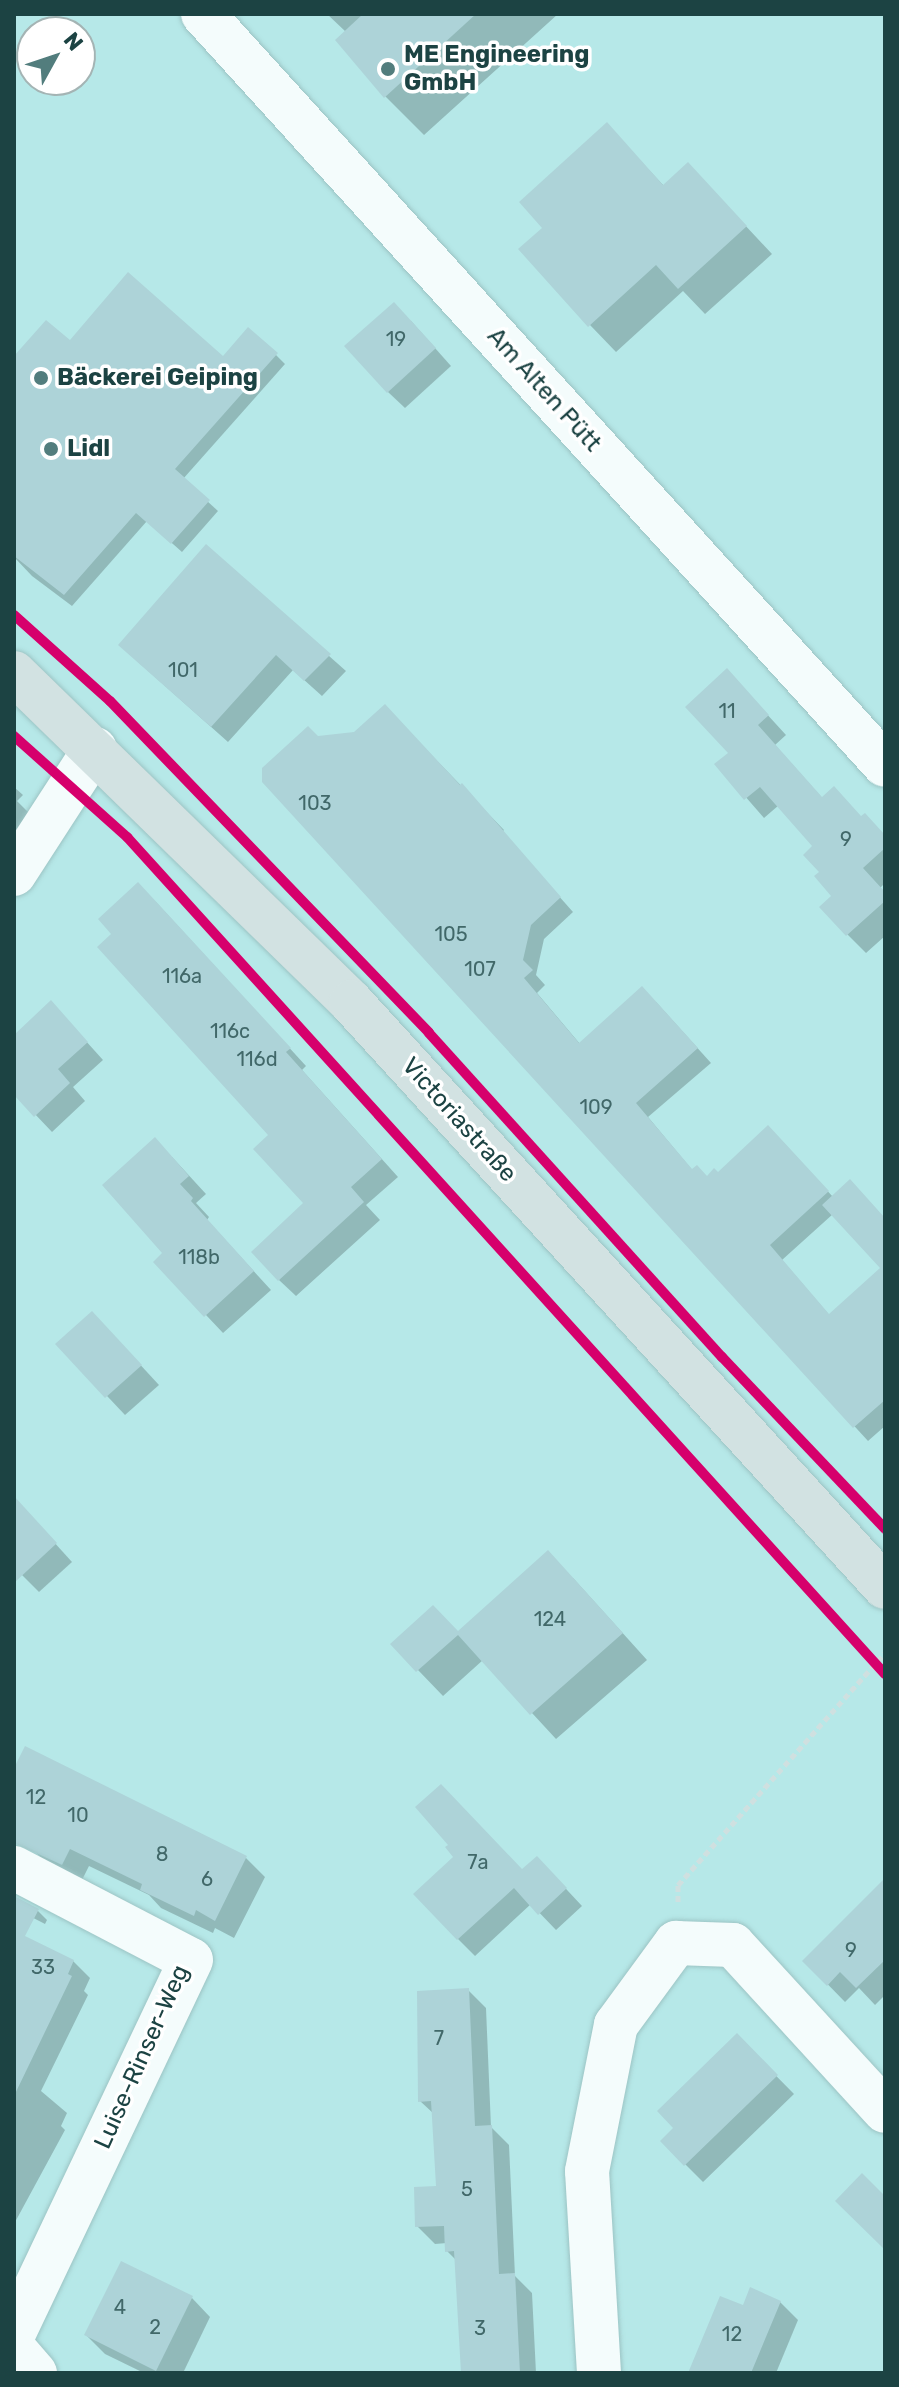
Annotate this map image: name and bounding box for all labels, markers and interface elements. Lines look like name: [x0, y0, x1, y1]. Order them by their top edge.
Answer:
north arrow: [16, 16, 96, 96]
text: N: [58, 27, 89, 56]
place label: ME Engineering GmbH: [404, 41, 590, 97]
marker: ME Engineering GmbH: [379, 60, 397, 78]
street label: Am Alten Pütt: [481, 322, 607, 458]
house number: 19: [386, 327, 406, 351]
place label: Bäckerei Geiping: [57, 364, 258, 392]
marker: Bäckerei Geiping: [32, 369, 50, 387]
place label: Lidl: [67, 435, 110, 463]
marker: Lidl: [42, 440, 60, 458]
house number: 101: [168, 658, 198, 682]
house number: 11: [718, 699, 736, 723]
house number: 103: [298, 791, 332, 815]
house number: 9: [840, 827, 852, 851]
house number: 105: [434, 922, 468, 946]
house number: 107: [464, 957, 496, 981]
house number: 116a: [162, 964, 202, 988]
house number: 116c: [210, 1019, 250, 1043]
house number: 116d: [236, 1047, 278, 1071]
street label: Victoriastraße: [396, 1052, 522, 1188]
house number: 109: [579, 1095, 613, 1119]
house number: 118b: [178, 1245, 220, 1269]
house number: 124: [534, 1607, 566, 1631]
house number: 12: [26, 1785, 46, 1809]
house number: 10: [67, 1803, 89, 1827]
house number: 8: [156, 1842, 168, 1866]
house number: 7a: [467, 1850, 489, 1874]
house number: 6: [201, 1867, 213, 1891]
house number: 9: [845, 1938, 857, 1962]
house number: 33: [31, 1955, 55, 1979]
street label: Luise-Rinser-Weg: [89, 1961, 195, 2153]
house number: 7: [434, 2026, 444, 2050]
house number: 5: [461, 2177, 473, 2201]
house number: 4: [114, 2295, 126, 2319]
house number: 2: [149, 2315, 161, 2339]
house number: 3: [474, 2316, 486, 2340]
house number: 12: [722, 2322, 742, 2346]

